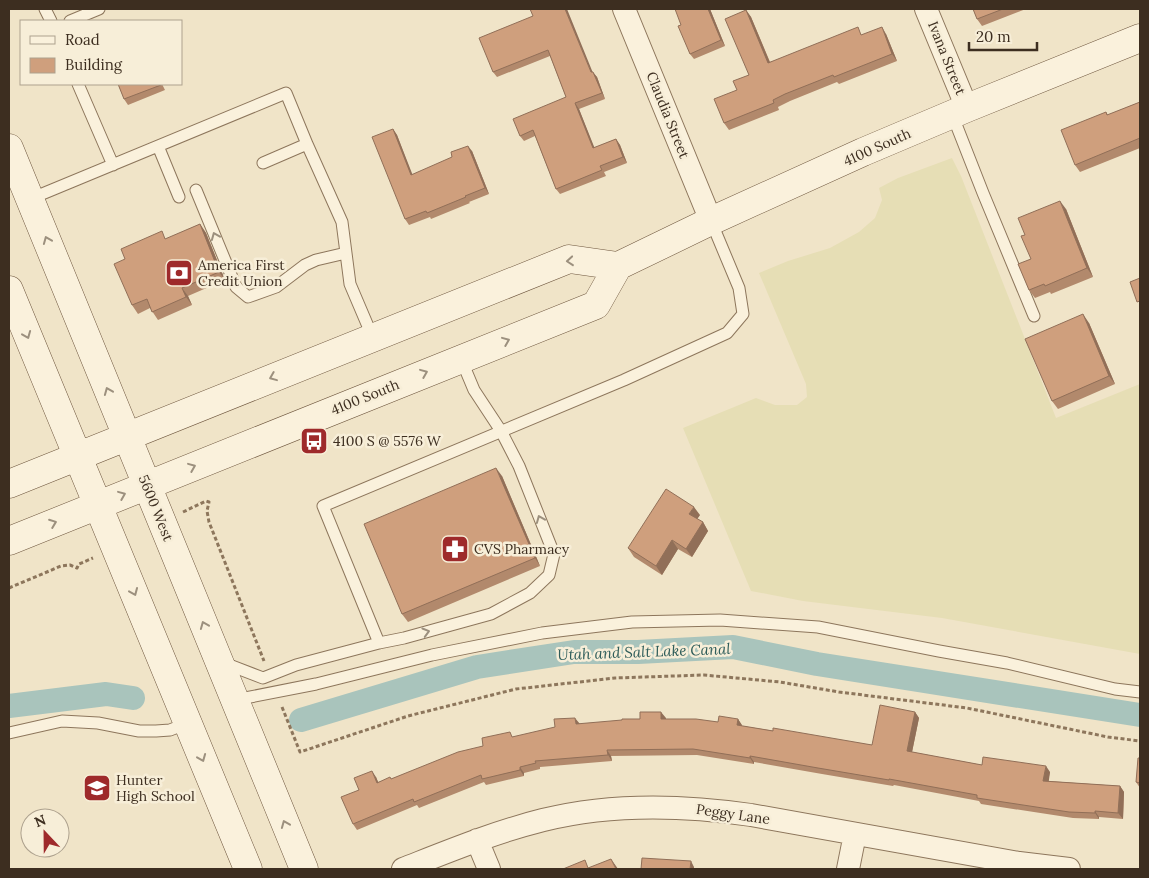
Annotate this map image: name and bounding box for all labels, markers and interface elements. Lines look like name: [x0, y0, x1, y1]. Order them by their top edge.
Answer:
street label: Ivana Street: [924, 19, 970, 98]
legend: [20, 20, 182, 85]
scale bar: [969, 20, 1036, 52]
text: 20 m: [976, 27, 1011, 46]
text: Road: [65, 30, 100, 49]
text: Building: [65, 55, 123, 74]
street label: Claudia Street: [642, 69, 694, 162]
street label: 4100 South: [840, 124, 914, 170]
one-way arrow: [211, 233, 221, 241]
one-way arrow: [42, 237, 52, 245]
one-way arrow: [566, 255, 574, 266]
place label: America First Credit Union: [197, 256, 285, 290]
bank icon: America First Credit Union: [164, 258, 194, 288]
one-way arrow: [21, 330, 32, 339]
one-way arrow: [501, 337, 510, 347]
one-way arrow: [419, 369, 428, 380]
one-way arrow: [269, 371, 278, 381]
street label: 4100 South: [328, 375, 402, 419]
one-way arrow: [104, 387, 115, 396]
bus stop icon: 4100 S @ 5576 W: [299, 426, 329, 456]
place label: 4100 S @ 5576 W: [333, 432, 442, 450]
one-way arrow: [187, 463, 196, 473]
street label: 5600 West: [135, 472, 178, 544]
one-way arrow: [117, 491, 126, 501]
one-way arrow: [536, 515, 546, 523]
one-way arrow: [48, 518, 57, 529]
pharmacy icon: CVS Pharmacy: [440, 534, 470, 564]
place label: CVS Pharmacy: [474, 540, 570, 558]
one-way arrow: [127, 587, 138, 596]
one-way arrow: [200, 621, 210, 630]
one-way arrow: [422, 628, 430, 638]
water label: Utah and Salt Lake Canal: [557, 639, 732, 664]
one-way arrow: [197, 754, 207, 762]
place label: Hunter High School: [116, 771, 195, 805]
school or university icon: Hunter High School: [82, 773, 112, 803]
street label: Peggy Lane: [695, 800, 772, 828]
north arrow: [20, 808, 70, 858]
text: N: [32, 811, 49, 831]
one-way arrow: [281, 820, 292, 829]

